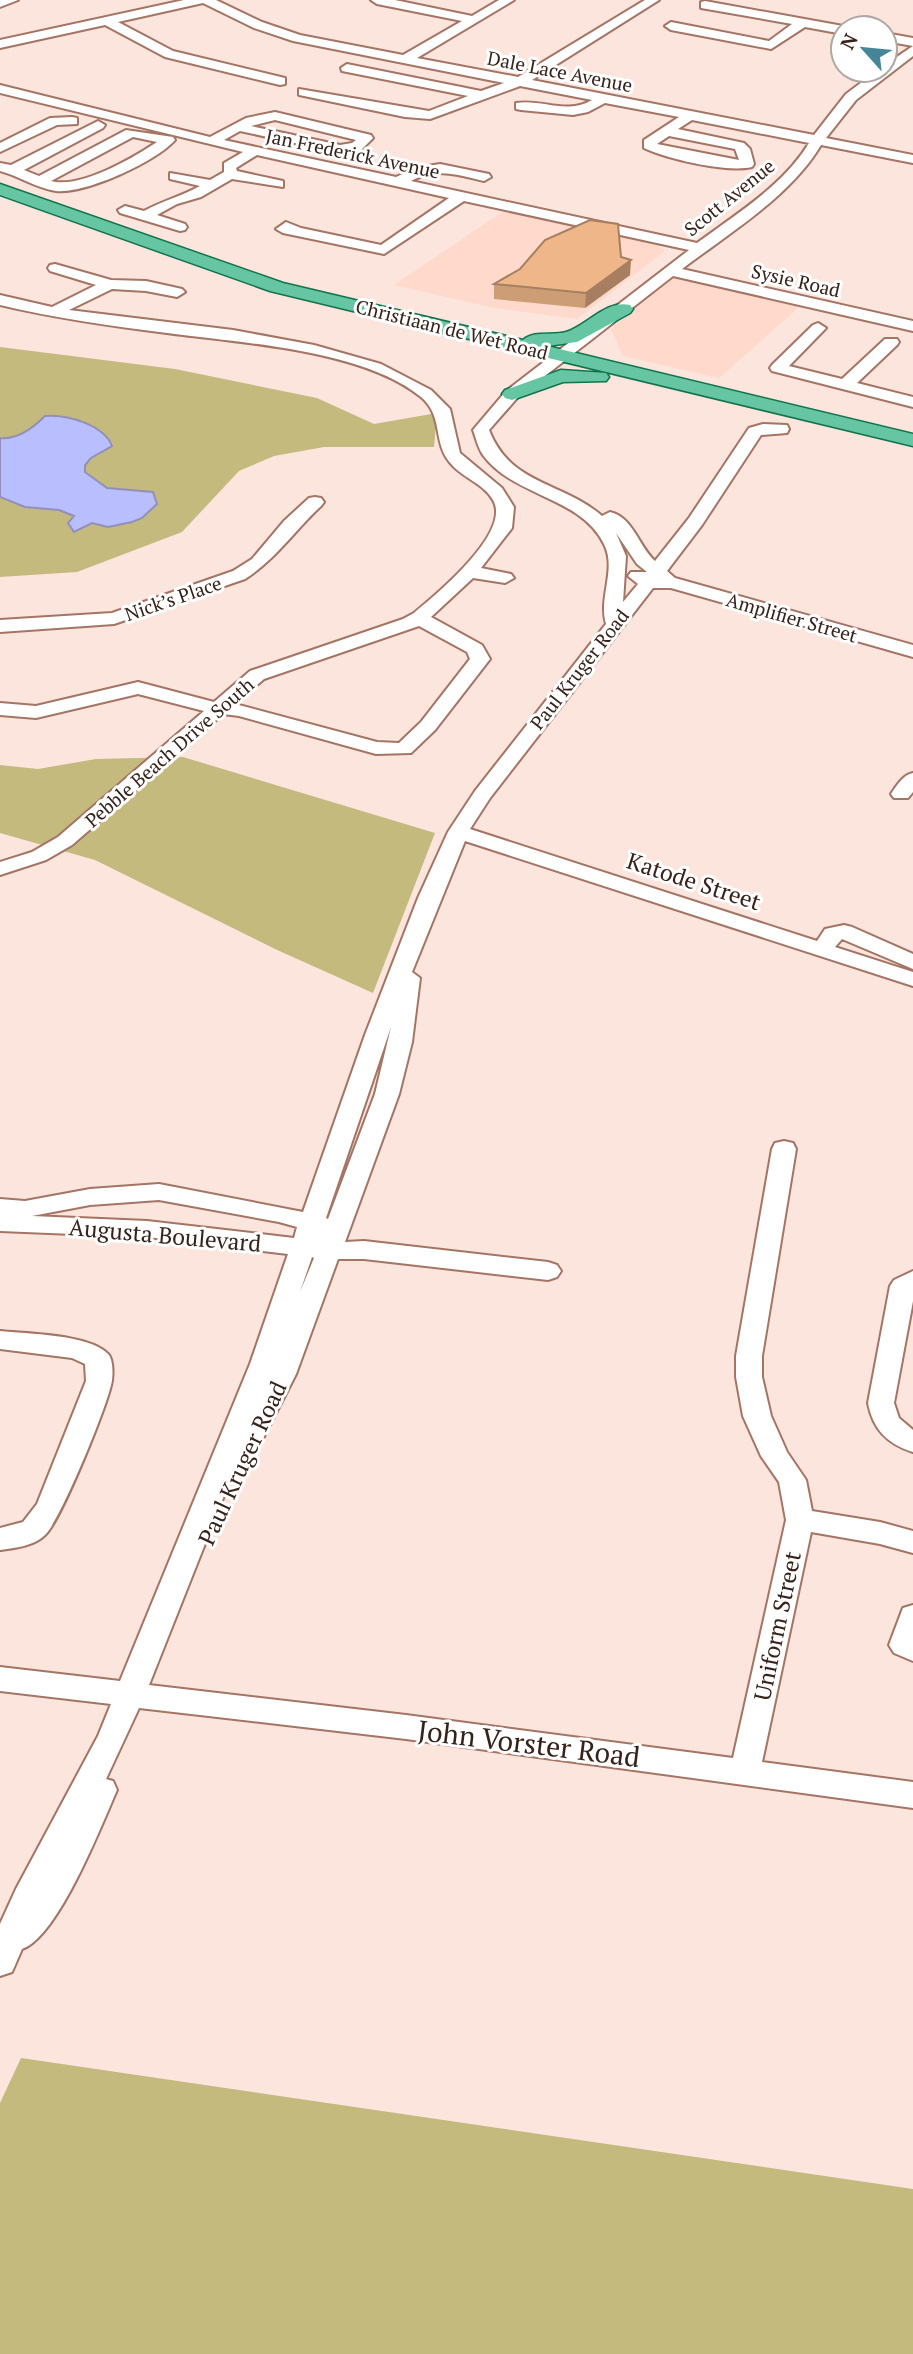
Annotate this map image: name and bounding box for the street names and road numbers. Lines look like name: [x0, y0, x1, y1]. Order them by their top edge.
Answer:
street label: Dale Lace Avenue: [485, 45, 635, 97]
street label: Jan Frederick Avenue: [264, 122, 442, 184]
street label: Scott Avenue: [679, 153, 779, 241]
street label: Sysie Road: [749, 258, 843, 302]
street label: Christiaan de Wet Road: [353, 293, 551, 365]
street label: Nick’s Place: [121, 570, 225, 626]
street label: Amplifier Street: [724, 586, 860, 648]
street label: Paul Kruger Road: [524, 603, 634, 734]
street label: Pebble Beach Drive South: [79, 672, 259, 832]
street label: Katode Street: [623, 845, 765, 917]
street label: Augusta Boulevard: [68, 1211, 263, 1259]
street label: Paul Kruger Road: [190, 1376, 294, 1550]
street label: Uniform Street: [746, 1548, 808, 1703]
street label: John Vorster Road: [416, 1711, 642, 1775]

